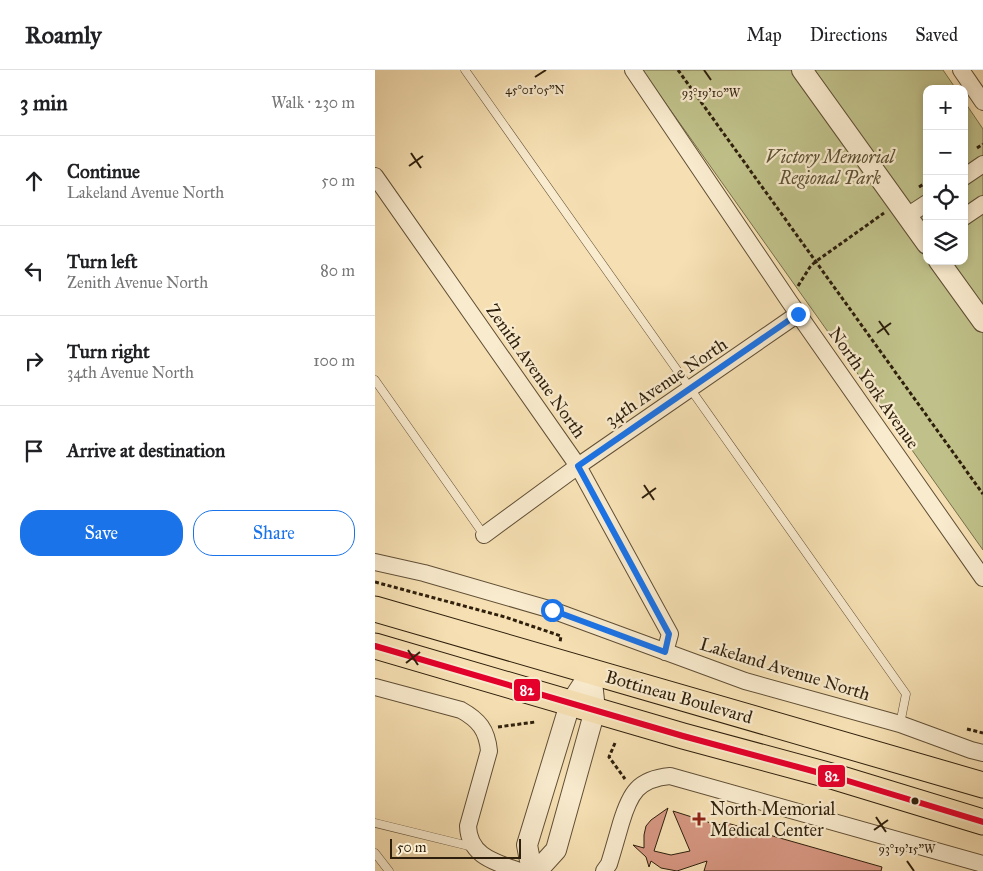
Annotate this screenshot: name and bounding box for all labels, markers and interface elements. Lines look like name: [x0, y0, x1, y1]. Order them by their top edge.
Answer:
text: Roamly: [25, 20, 102, 50]
text: Map: [746, 24, 782, 46]
text: Directions: [810, 24, 887, 46]
text: Saved: [915, 24, 958, 46]
text: 45°01'05"N: [505, 83, 565, 97]
map controls: [923, 85, 968, 265]
button: +: [923, 85, 968, 130]
text: 93°19'10"W: [682, 86, 741, 100]
text: 3 min: [20, 90, 68, 116]
text: Walk · 230 m: [271, 93, 355, 112]
button: −: [923, 130, 968, 175]
park label: Victory Memorial Regional Park: [766, 146, 897, 189]
text: Continue: [67, 160, 140, 183]
icon: ahead: [20, 167, 48, 195]
text: 50 m: [321, 171, 355, 190]
button: locate: [923, 175, 968, 220]
text: Lakeland Avenue North: [67, 183, 224, 202]
button: layers: [923, 220, 968, 265]
text: Turn left: [67, 250, 137, 273]
icon: left: [20, 257, 48, 285]
text: 80 m: [320, 261, 355, 280]
text: Zenith Avenue North: [67, 273, 208, 292]
street label: Zenith Avenue North: [481, 300, 591, 442]
route end: [787, 303, 810, 326]
street label: North York Avenue: [824, 323, 924, 453]
street label: 34th Avenue North: [601, 333, 731, 431]
text: Turn right: [67, 340, 150, 363]
icon: right: [20, 347, 48, 375]
text: 100 m: [313, 351, 355, 370]
text: 34th Avenue North: [67, 363, 194, 382]
icon: arrive: [20, 437, 48, 465]
text: Arrive at destination: [67, 439, 225, 462]
button: Save: [20, 510, 183, 556]
button: Share: [193, 510, 355, 556]
route start: [541, 599, 564, 622]
street label: Lakeland Avenue North: [697, 633, 873, 705]
street label: Bottineau Boulevard: [603, 665, 755, 729]
line badge: 82: [513, 678, 541, 702]
text: 82: [520, 682, 535, 699]
line badge: 82: [817, 764, 846, 788]
text: 82: [825, 768, 840, 785]
unlabelled marker: [910, 796, 920, 806]
place label: North Memorial Medical Center: [710, 798, 835, 841]
marker: North Memorial Medical Center: [692, 812, 706, 826]
scale bar: [390, 836, 521, 859]
text: 50 m: [397, 839, 426, 856]
text: 93°19'15"W: [879, 842, 936, 856]

